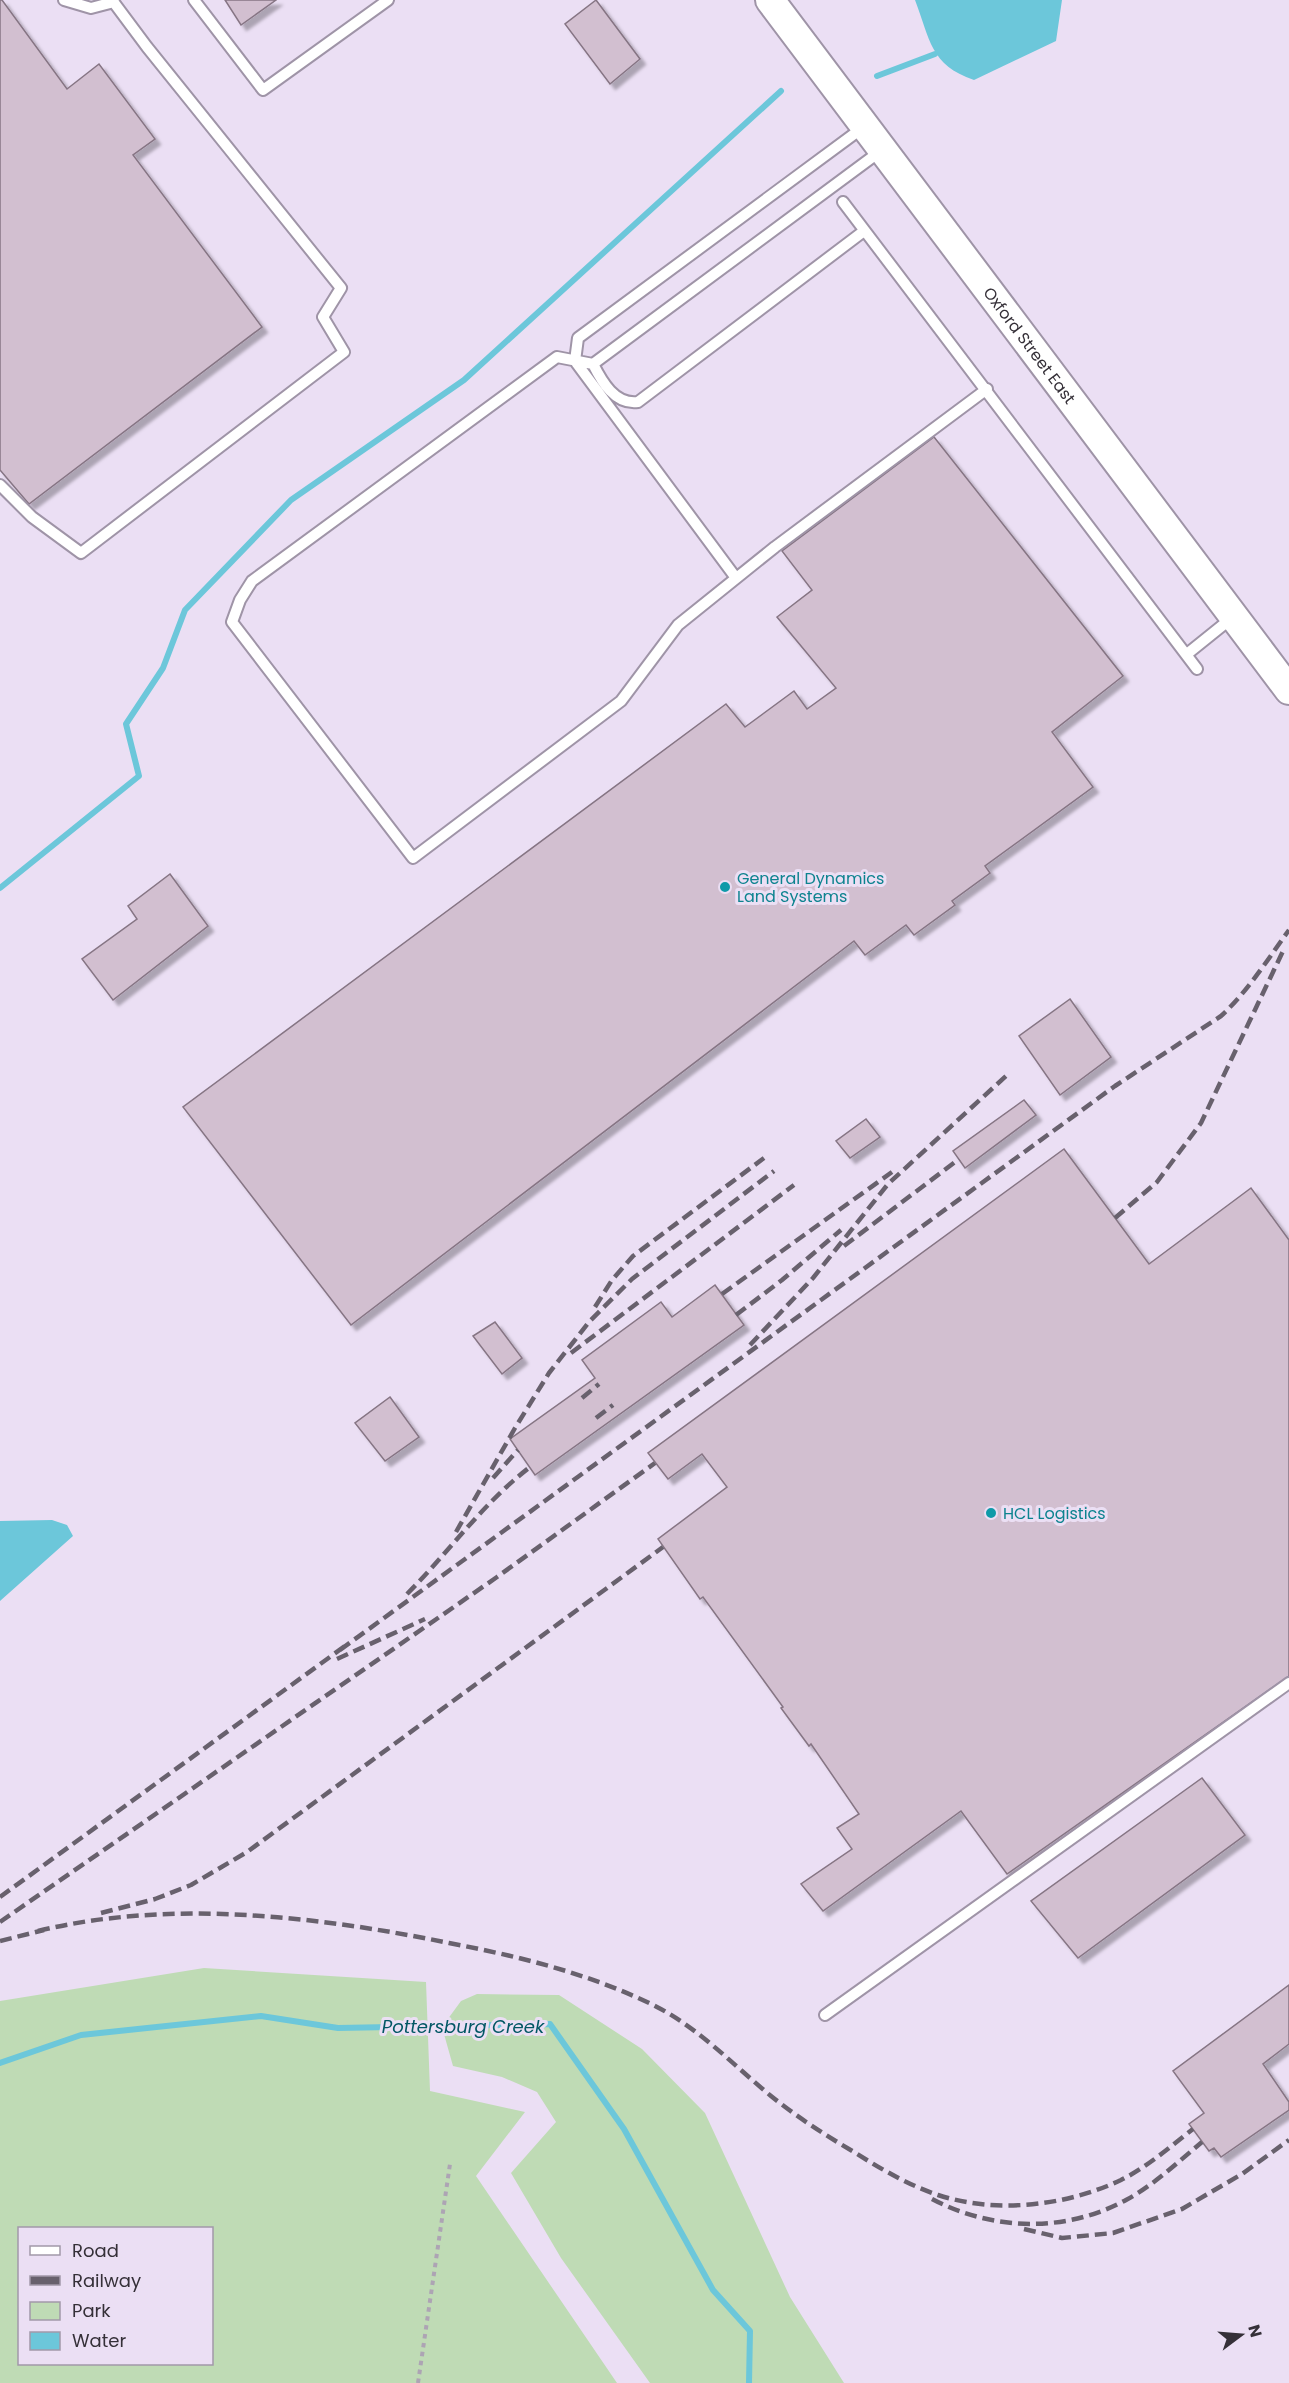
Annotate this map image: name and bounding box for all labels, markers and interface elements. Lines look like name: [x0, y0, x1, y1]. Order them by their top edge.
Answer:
street label: Oxford Street East: [978, 282, 1081, 409]
place label: General Dynamics Land Systems: [737, 867, 884, 908]
marker: General Dynamics Land Systems: [718, 880, 732, 894]
place label: HCL Logistics: [1003, 1502, 1106, 1525]
marker: HCL Logistics: [984, 1506, 998, 1520]
water label: Pottersburg Creek: [382, 2014, 545, 2039]
legend: [18, 2227, 213, 2365]
text: Road: [72, 2238, 119, 2263]
text: Railway: [72, 2268, 141, 2293]
text: Park: [72, 2298, 111, 2323]
north arrow: [1211, 2305, 1271, 2365]
text: N: [1242, 2322, 1268, 2340]
text: Water: [72, 2328, 126, 2353]

